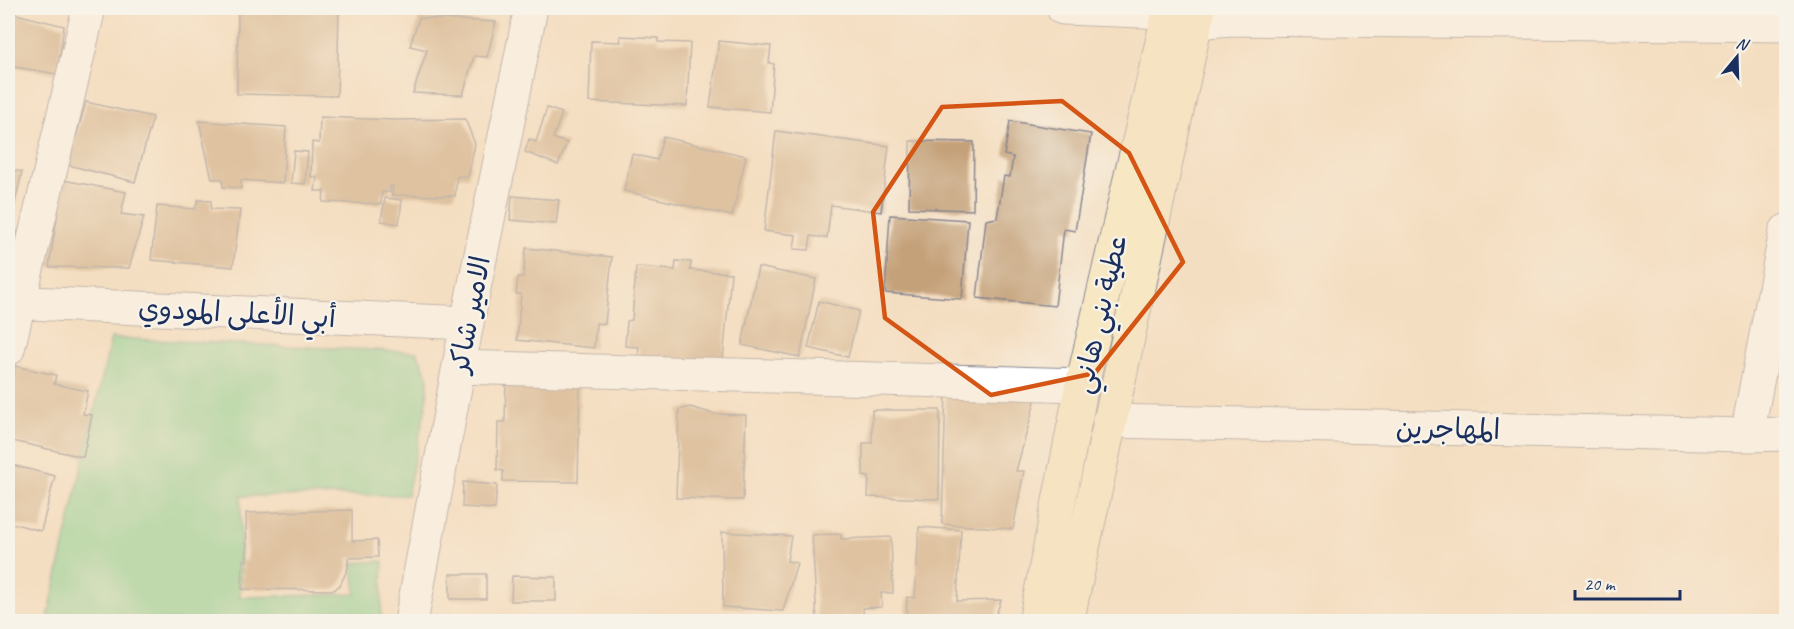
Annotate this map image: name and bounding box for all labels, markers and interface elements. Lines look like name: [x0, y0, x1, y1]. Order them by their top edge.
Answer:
north arrow: [1707, 27, 1767, 87]
text: N: [1734, 33, 1752, 56]
street label: عطية بني هاني: [1064, 231, 1142, 398]
street label: الامير شاكر: [441, 253, 498, 377]
street label: أبي الأعلى المودوي: [137, 289, 337, 342]
street label: المهاجرين: [1395, 410, 1501, 447]
scale bar: [1575, 563, 1680, 601]
text: 20 m: [1584, 573, 1617, 595]

